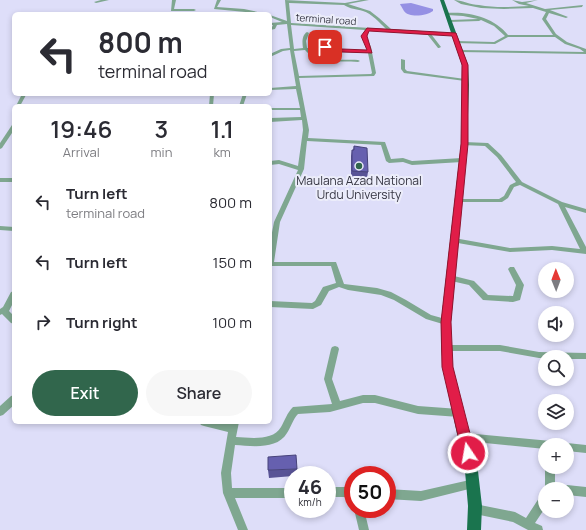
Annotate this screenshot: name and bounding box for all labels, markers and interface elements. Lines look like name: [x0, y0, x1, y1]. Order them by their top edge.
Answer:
street label: terminal road: [295, 10, 357, 28]
text: 800 m: [98, 23, 183, 61]
icon: left: [32, 28, 84, 80]
pin: [308, 30, 342, 64]
icon: arrive: [314, 36, 336, 58]
text: terminal road: [98, 59, 207, 83]
text: 19:46: [50, 112, 112, 145]
text: 3: [155, 112, 168, 145]
text: 1.1: [211, 112, 234, 145]
text: Arrival: [63, 143, 100, 161]
text: min: [151, 143, 172, 161]
text: km: [213, 143, 231, 161]
marker: Maulana Azad National Urdu University: [354, 161, 364, 171]
place label: Maulana Azad National Urdu University: [296, 172, 422, 203]
text: Turn left: [66, 183, 128, 204]
icon: left: [32, 191, 54, 213]
text: 800 m: [209, 192, 252, 213]
text: terminal road: [66, 204, 145, 222]
icon: left: [32, 251, 54, 273]
text: Turn left: [66, 252, 128, 273]
text: 150 m: [213, 252, 252, 273]
north arrow: [538, 262, 574, 298]
map controls: [538, 262, 574, 518]
button: sound: [538, 306, 574, 342]
icon: right: [32, 311, 54, 333]
text: Turn right: [66, 312, 137, 333]
text: 100 m: [212, 312, 252, 333]
button: search: [538, 350, 574, 386]
button: Exit: [32, 370, 138, 416]
button: Share: [146, 370, 252, 416]
button: layers: [538, 394, 574, 430]
position arrow: [447, 432, 489, 474]
button: +: [538, 438, 574, 474]
speed limit sign: 50: [344, 466, 396, 518]
text: 46: [298, 473, 322, 500]
button: −: [538, 482, 574, 518]
text: km/h: [298, 495, 322, 509]

